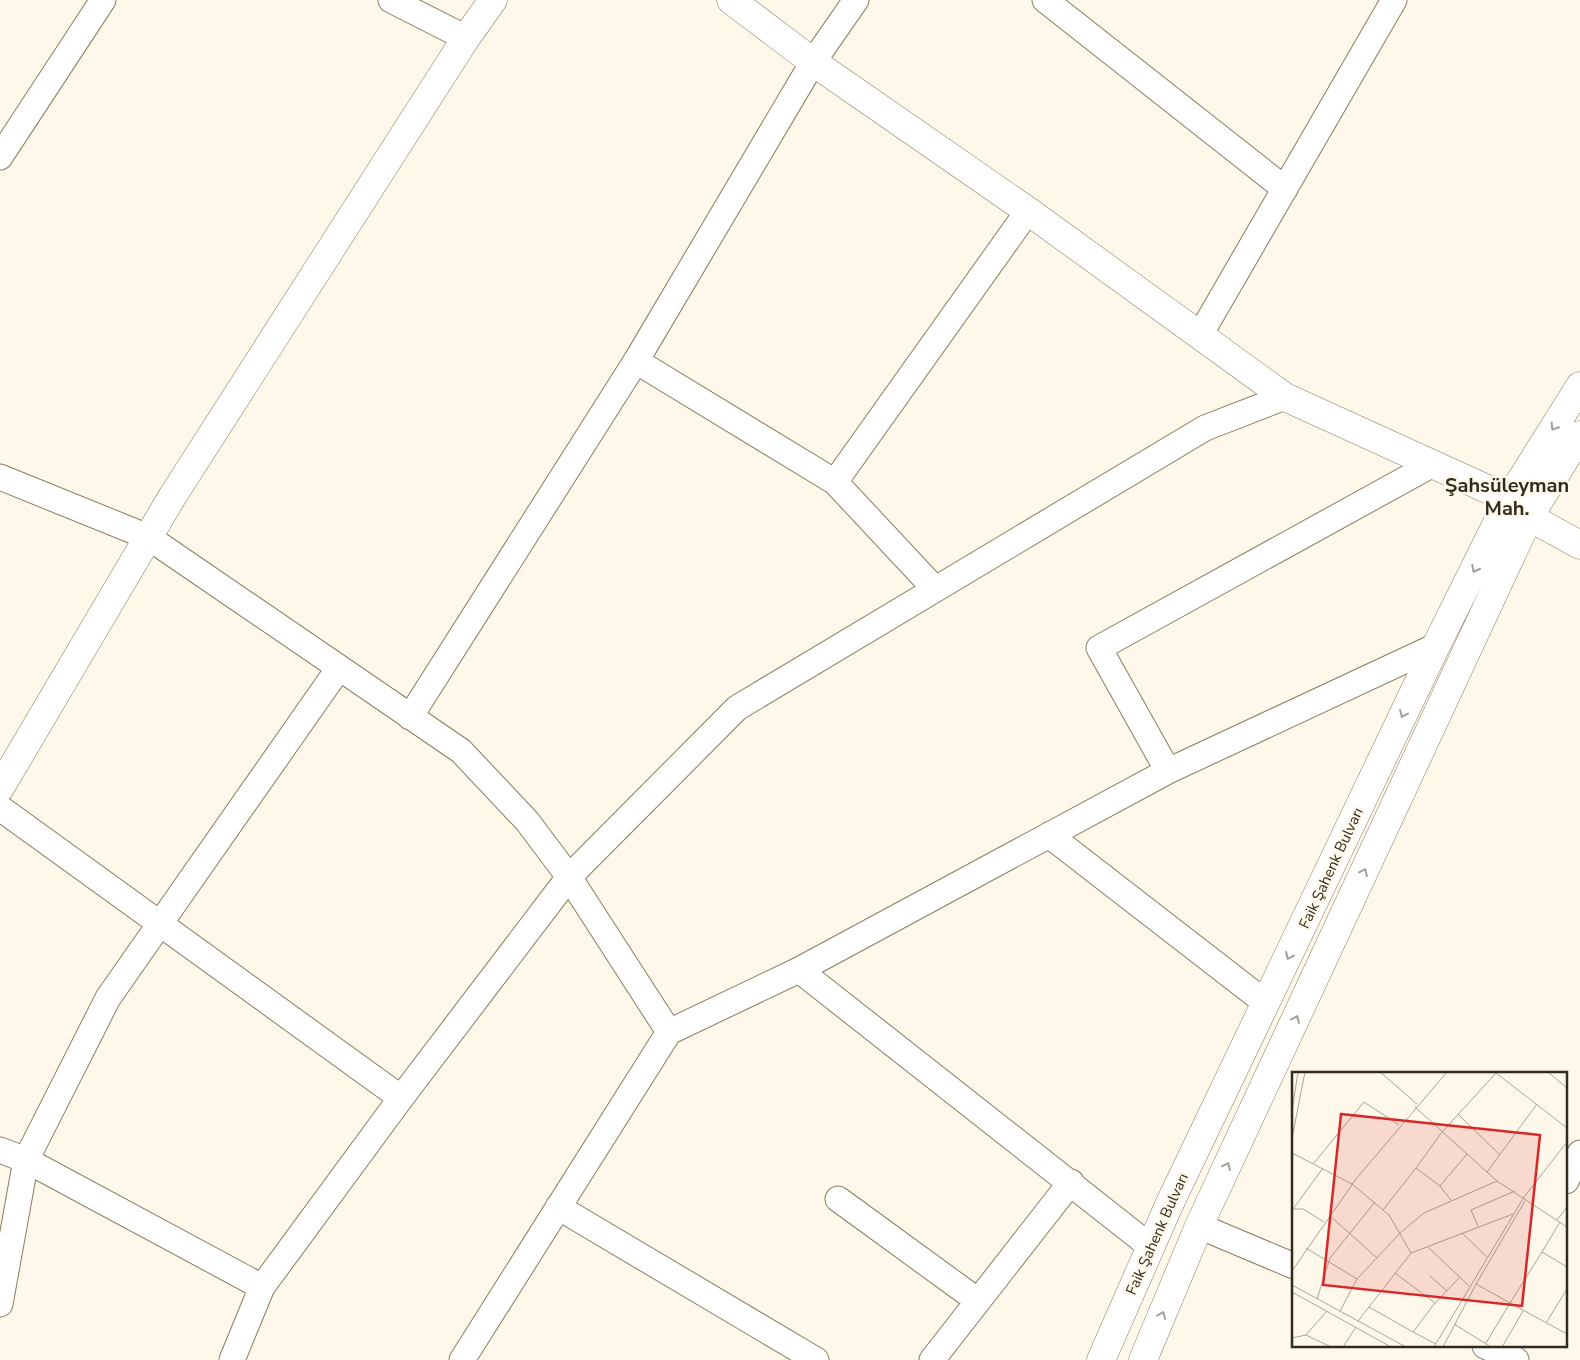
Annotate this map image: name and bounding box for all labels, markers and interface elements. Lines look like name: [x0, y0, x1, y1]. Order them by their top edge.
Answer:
one-way arrow: [1551, 422, 1561, 431]
district label: Şahsüleyman Mah.: [1445, 472, 1569, 522]
one-way arrow: [1471, 563, 1481, 572]
one-way arrow: [1399, 709, 1409, 718]
street label: Faik Şahenk Bulvarı: [1294, 804, 1368, 932]
one-way arrow: [1358, 868, 1368, 877]
one-way arrow: [1284, 951, 1295, 960]
one-way arrow: [1289, 1015, 1300, 1024]
inset map: [1292, 1072, 1568, 1348]
one-way arrow: [1221, 1162, 1231, 1171]
street label: Faik Şahenk Bulvarı: [1121, 1170, 1193, 1298]
one-way arrow: [1155, 1311, 1166, 1320]

